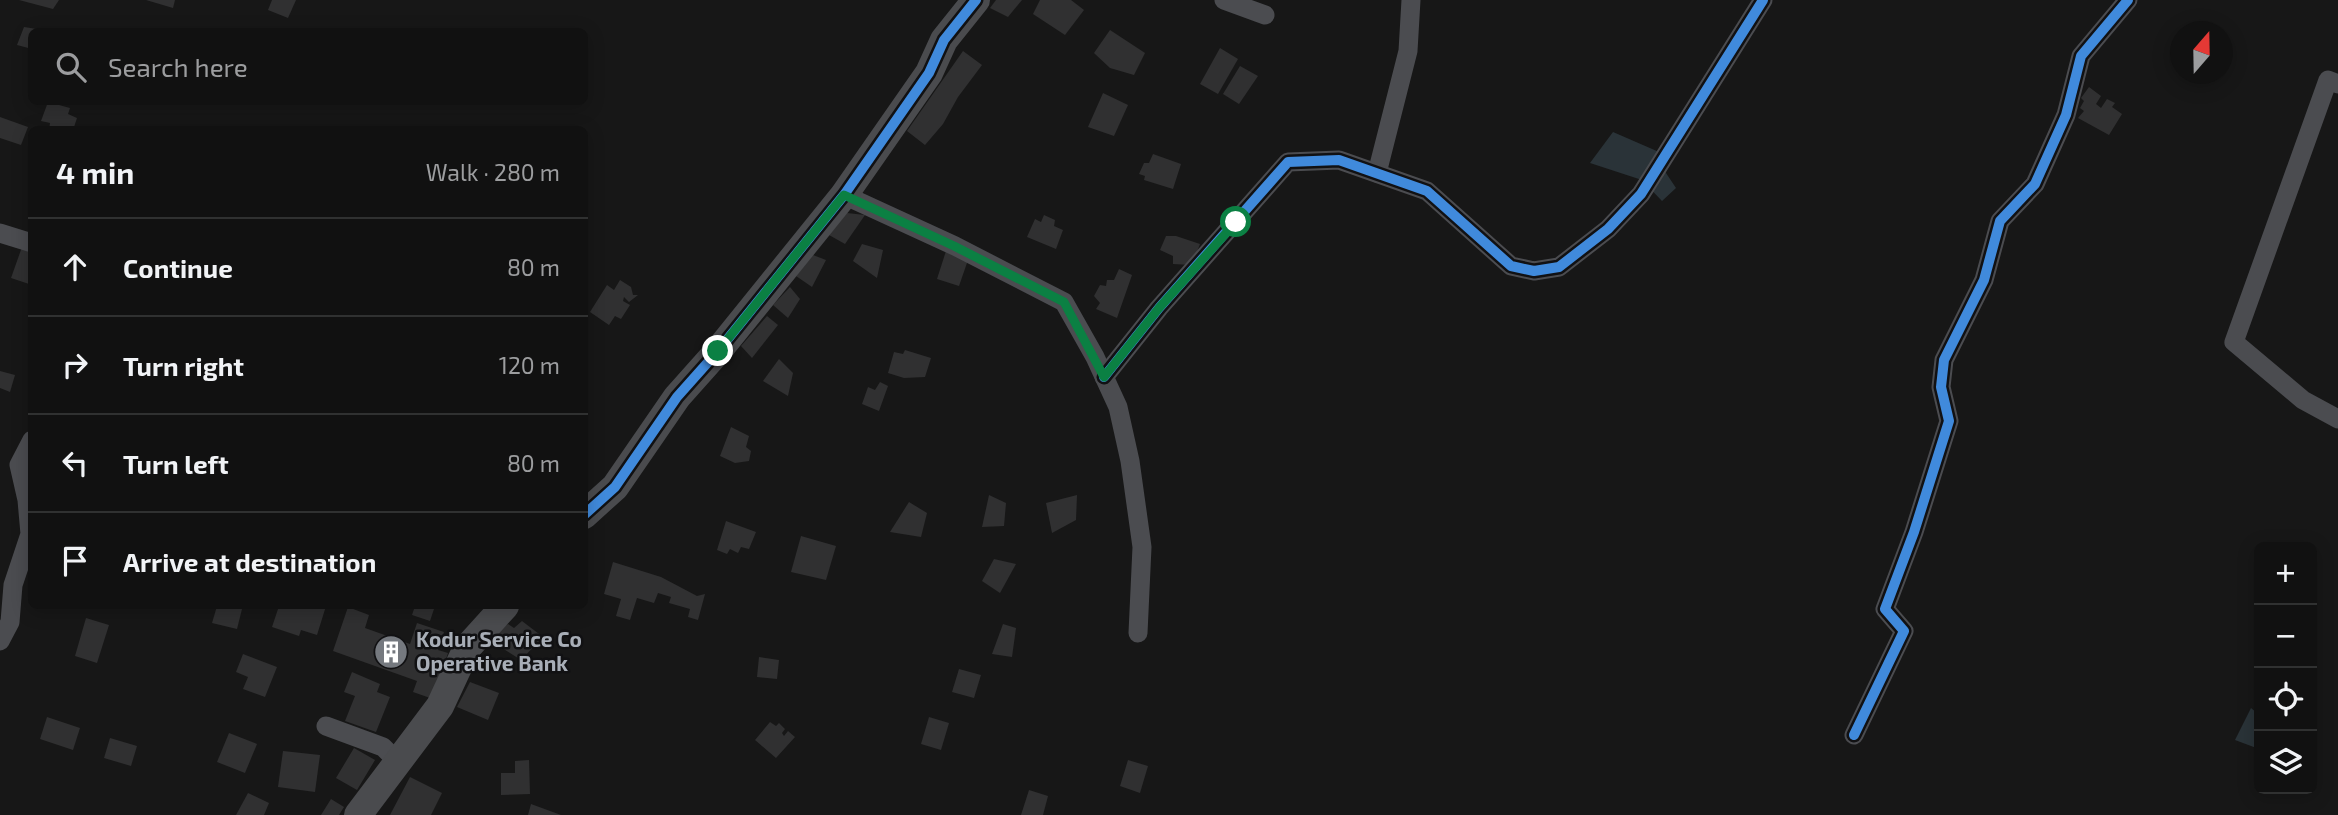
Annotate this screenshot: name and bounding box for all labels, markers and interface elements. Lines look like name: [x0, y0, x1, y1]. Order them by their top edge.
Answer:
north arrow: [2170, 21, 2233, 84]
search box: [28, 28, 588, 105]
icon: search: [52, 48, 90, 86]
text: Search here: [108, 51, 248, 82]
text: 4 min: [56, 154, 134, 190]
text: Walk · 280 m: [426, 158, 560, 186]
route start: [1220, 206, 1251, 237]
icon: ahead: [56, 248, 94, 286]
text: Continue: [123, 252, 233, 283]
text: 80 m: [507, 253, 560, 281]
route end: [702, 335, 733, 366]
icon: right: [56, 346, 94, 384]
text: Turn right: [123, 350, 244, 381]
text: 120 m: [499, 351, 560, 379]
icon: left: [56, 444, 94, 482]
text: Turn left: [123, 448, 229, 479]
text: 80 m: [507, 449, 560, 477]
icon: arrive: [56, 542, 94, 580]
map controls: [2254, 542, 2317, 794]
button: +: [2254, 542, 2317, 605]
text: Arrive at destination: [123, 546, 376, 577]
button: −: [2254, 605, 2317, 668]
place label: Kodur Service Co Operative Bank: [416, 626, 582, 675]
building icon: Kodur Service Co Operative Bank: [372, 633, 410, 671]
button: locate: [2254, 668, 2317, 731]
button: layers: [2254, 731, 2317, 794]

